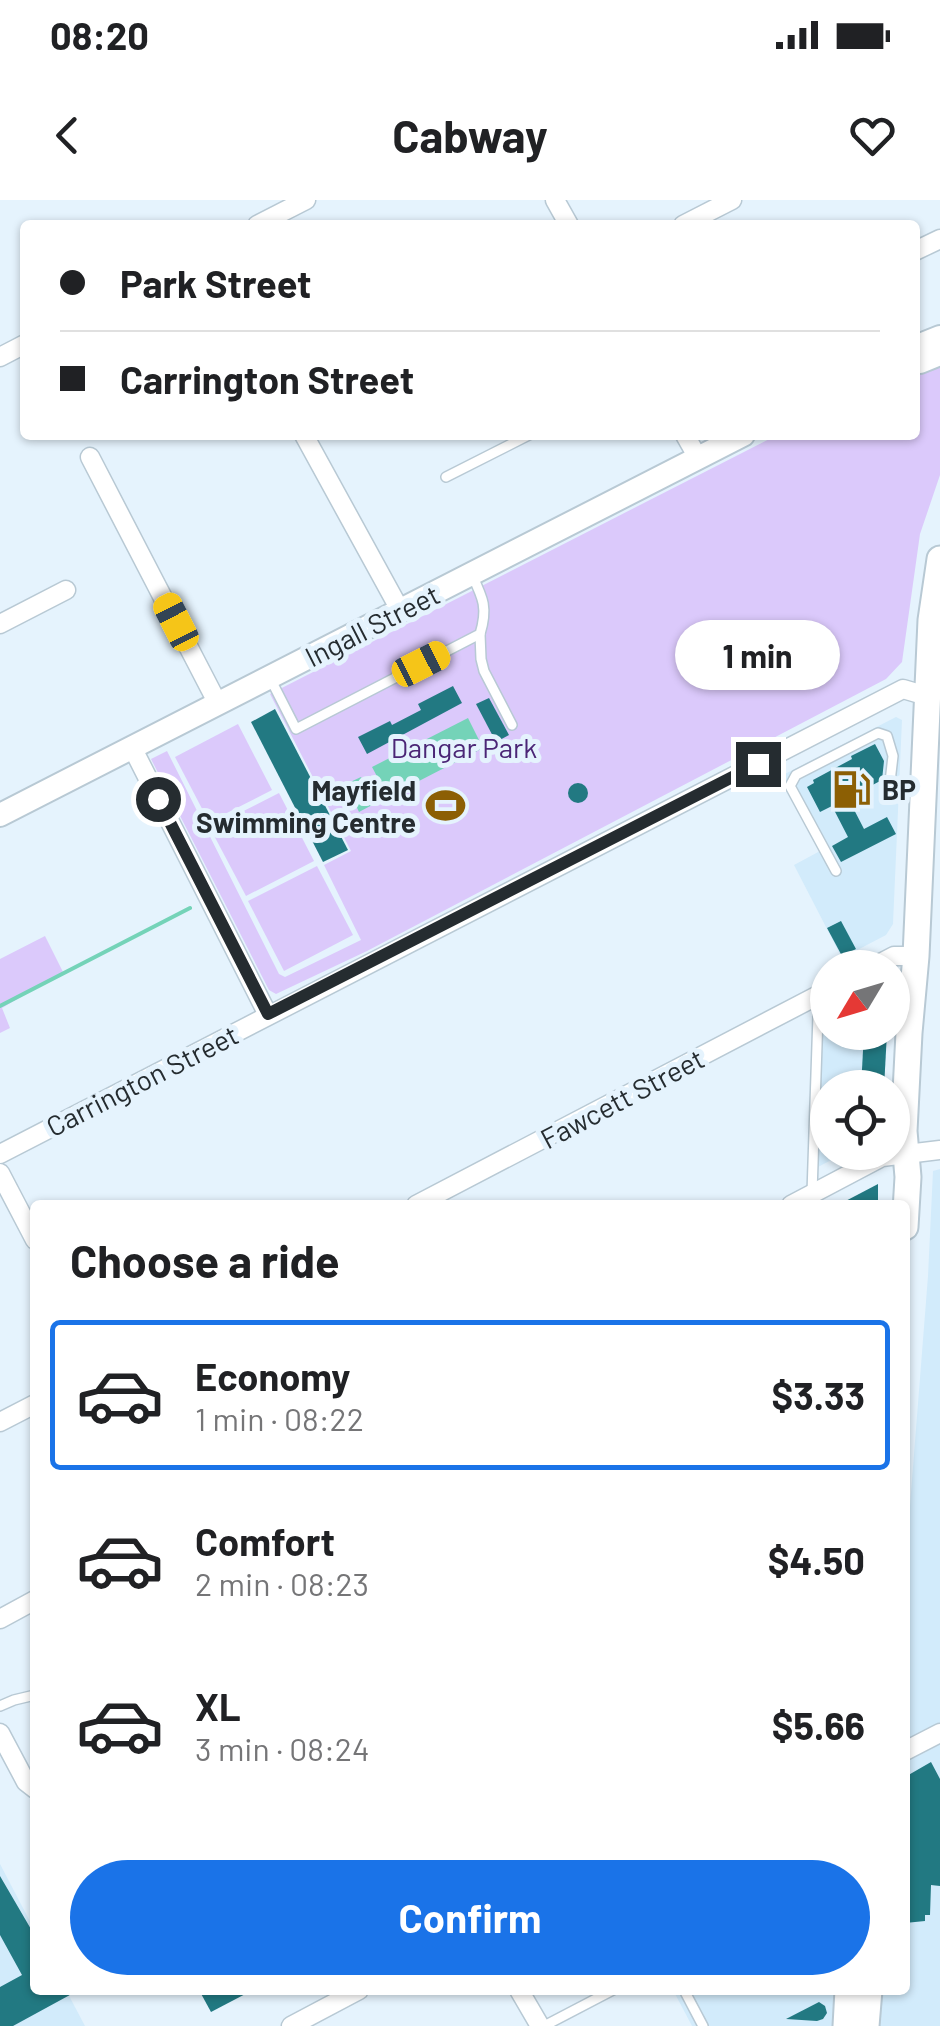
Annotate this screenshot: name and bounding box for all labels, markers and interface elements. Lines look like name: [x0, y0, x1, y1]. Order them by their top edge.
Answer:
text: 08:20: [50, 12, 149, 58]
icon: back: [40, 108, 95, 163]
text: Cabway: [392, 108, 548, 162]
icon: heart: [845, 108, 900, 163]
text: Park Street: [120, 260, 311, 306]
text: Carrington Street: [120, 356, 414, 402]
street label: Ingall Street: [299, 577, 445, 673]
car: [149, 588, 203, 656]
callout: 1 min: [676, 619, 840, 689]
text: 1 min: [722, 636, 793, 674]
car: [387, 637, 455, 691]
park label: Dangar Park: [391, 730, 537, 764]
route end: [736, 742, 781, 787]
fuel station icon: BP: [831, 768, 873, 810]
place label: BP: [882, 772, 916, 806]
place label: Mayfield Swimming Centre: [196, 773, 416, 839]
route start: [136, 777, 181, 822]
sports icon: Mayfield Swimming Centre: [425, 785, 467, 827]
north arrow: [810, 950, 910, 1050]
map controls: [810, 950, 910, 1170]
street label: Carrington Street: [40, 1017, 244, 1143]
street label: Fawcett Street: [534, 1041, 710, 1155]
button: locate: [810, 1070, 910, 1170]
text: Choose a ride: [70, 1233, 340, 1287]
icon: car: [75, 1350, 165, 1440]
text: Economy: [195, 1353, 350, 1399]
text: $3.33: [771, 1372, 865, 1418]
text: 1 min · 08:22: [195, 1399, 364, 1437]
icon: car: [75, 1515, 165, 1605]
text: Comfort: [195, 1518, 335, 1564]
text: $4.50: [768, 1537, 865, 1583]
text: 2 min · 08:23: [195, 1564, 369, 1602]
icon: car: [75, 1680, 165, 1770]
text: XL: [195, 1683, 241, 1729]
text: $5.66: [772, 1702, 865, 1748]
text: 3 min · 08:24: [195, 1729, 370, 1767]
button: Confirm: [70, 1860, 870, 1975]

